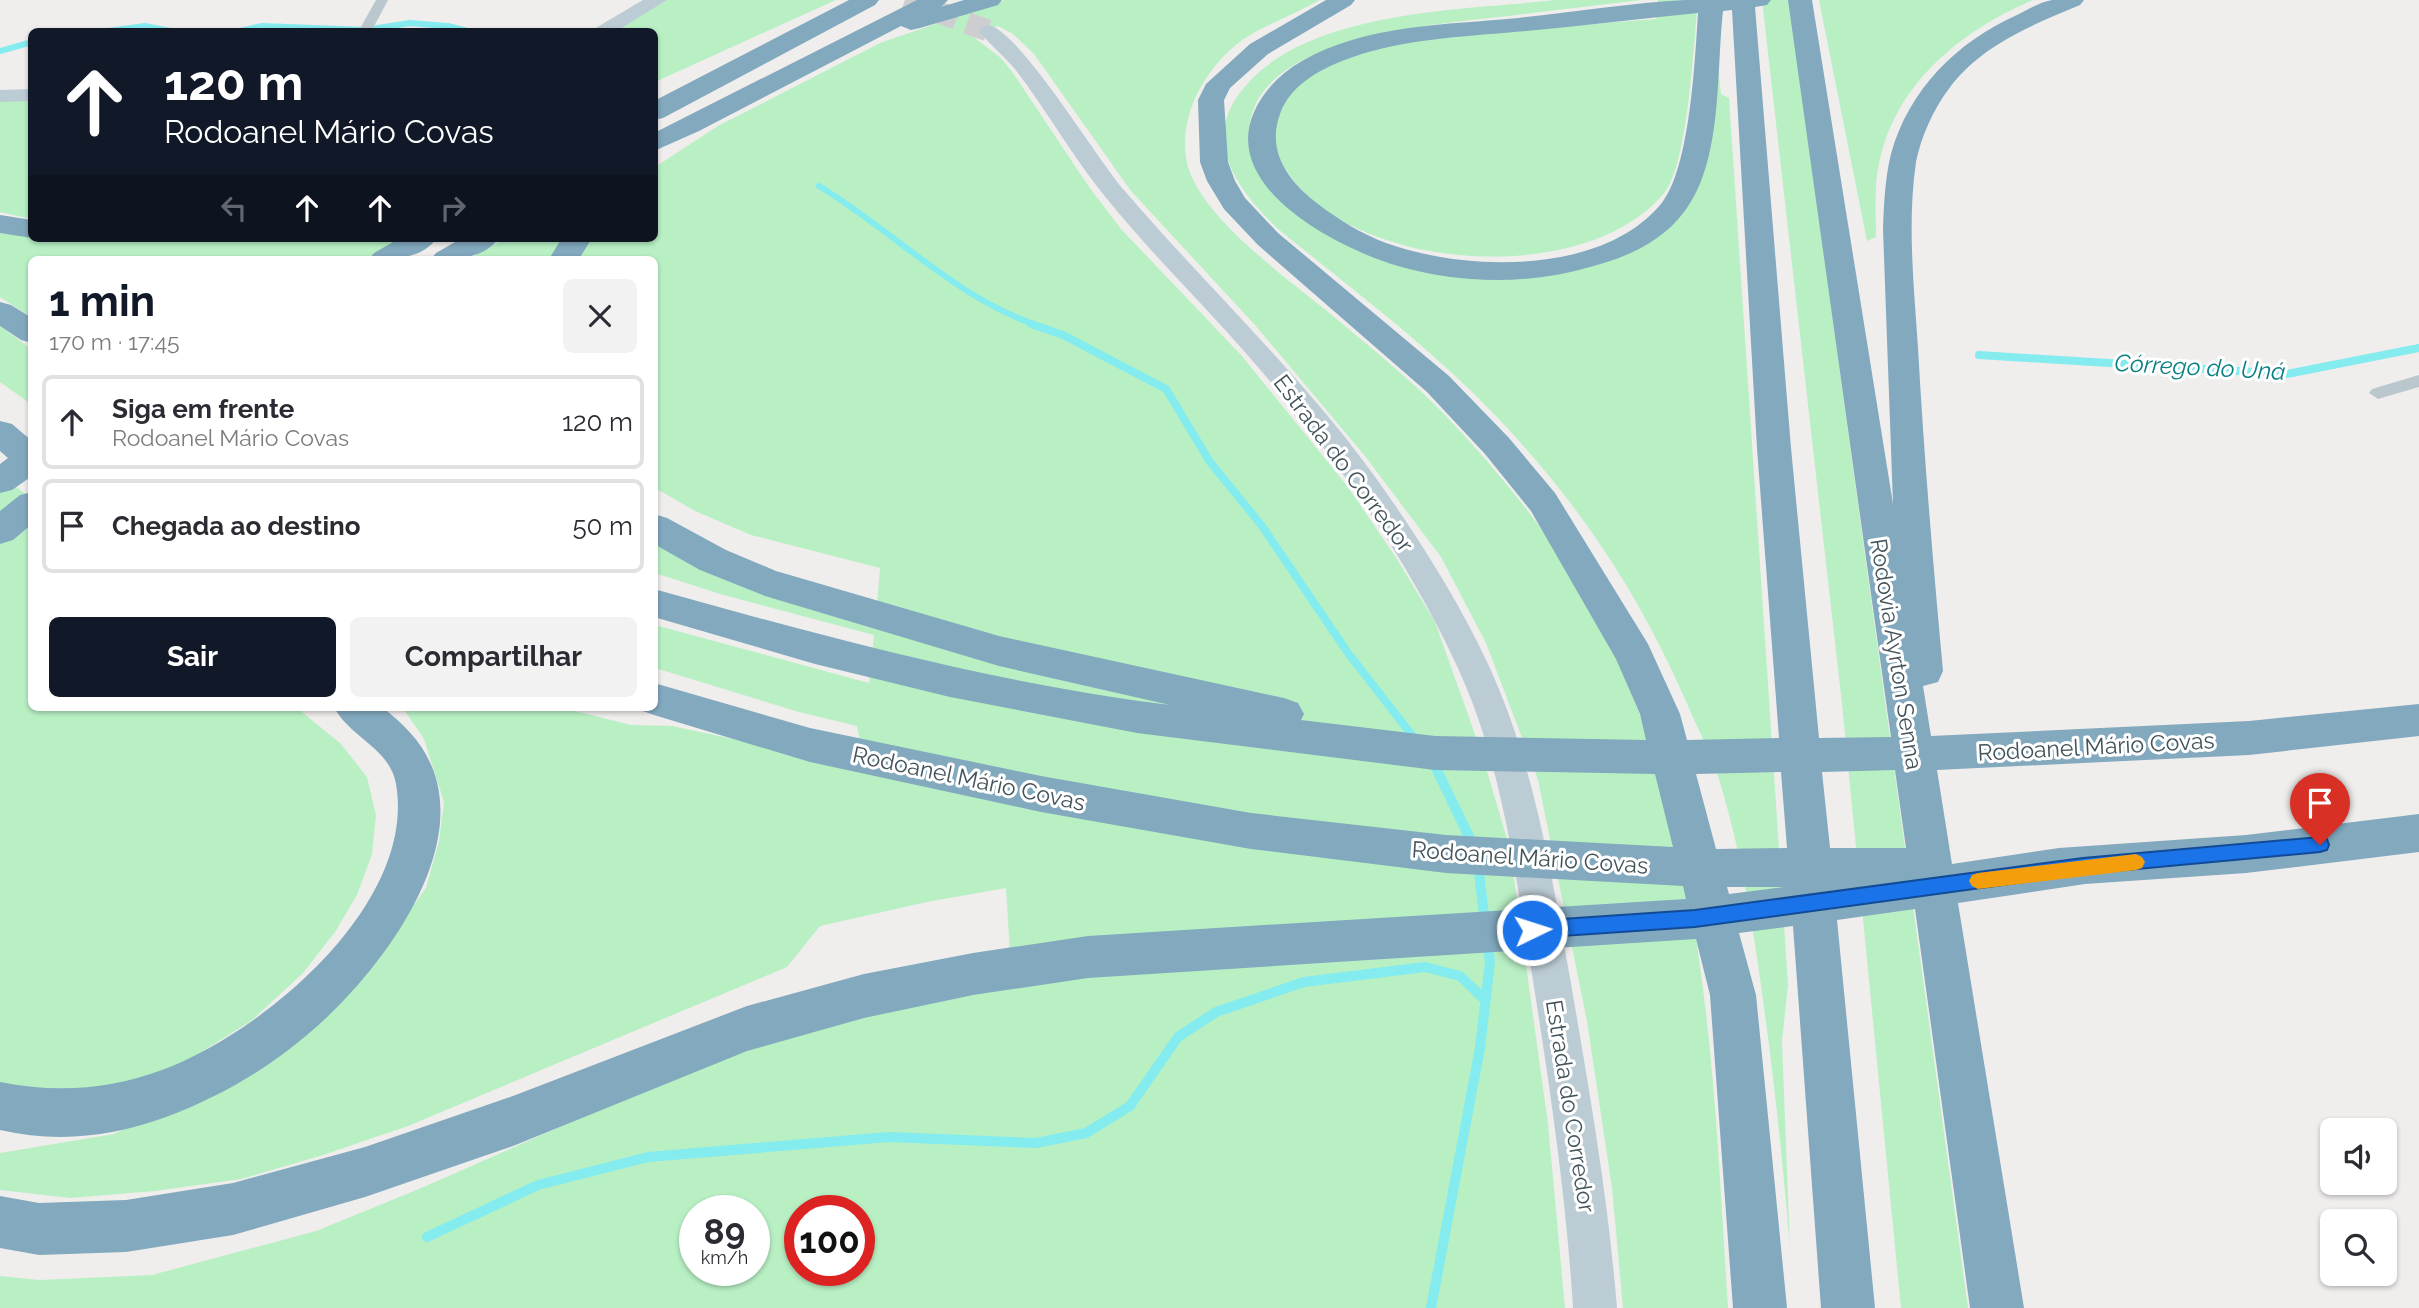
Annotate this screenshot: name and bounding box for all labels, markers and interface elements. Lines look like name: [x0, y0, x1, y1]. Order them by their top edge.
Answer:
text: 120 m: [164, 54, 303, 111]
icon: ahead: [49, 56, 140, 147]
text: Rodoanel Mário Covas: [164, 113, 494, 150]
icon: left: [215, 189, 253, 227]
icon: ahead: [288, 189, 326, 227]
icon: ahead: [361, 189, 399, 227]
icon: right: [434, 189, 472, 227]
text: 1 min: [49, 277, 155, 326]
button: close: [563, 279, 637, 353]
text: 170 m · 17:45: [49, 328, 180, 355]
water label: Córrego do Uná: [2114, 348, 2286, 386]
street label: Estrada do Corredor: [1269, 369, 1419, 557]
text: Siga em frente: [112, 394, 294, 424]
icon: ahead: [53, 403, 91, 441]
text: 120 m: [562, 407, 633, 437]
text: Rodoanel Mário Covas: [112, 424, 349, 451]
icon: arrive: [53, 507, 91, 545]
text: Chegada ao destino: [112, 511, 361, 541]
text: 50 m: [572, 511, 633, 541]
street label: Rodovia Ayrton Senna: [1865, 537, 1929, 771]
button: Sair: [49, 617, 336, 697]
button: Compartilhar: [350, 617, 637, 697]
street label: Rodoanel Mário Covas: [1977, 726, 2215, 766]
street label: Rodoanel Mário Covas: [850, 740, 1088, 816]
pin: [2290, 773, 2350, 845]
icon: arrive: [2301, 784, 2339, 822]
street label: Rodoanel Mário Covas: [1411, 835, 1649, 879]
position arrow: [1495, 893, 1569, 967]
street label: Estrada do Corredor: [1541, 998, 1601, 1214]
map controls: [2320, 1118, 2397, 1286]
button: sound: [2320, 1118, 2397, 1195]
speed limit sign: 100: [784, 1195, 875, 1286]
button: search: [2320, 1209, 2397, 1286]
text: 89: [704, 1211, 745, 1252]
text: km/h: [701, 1247, 748, 1268]

